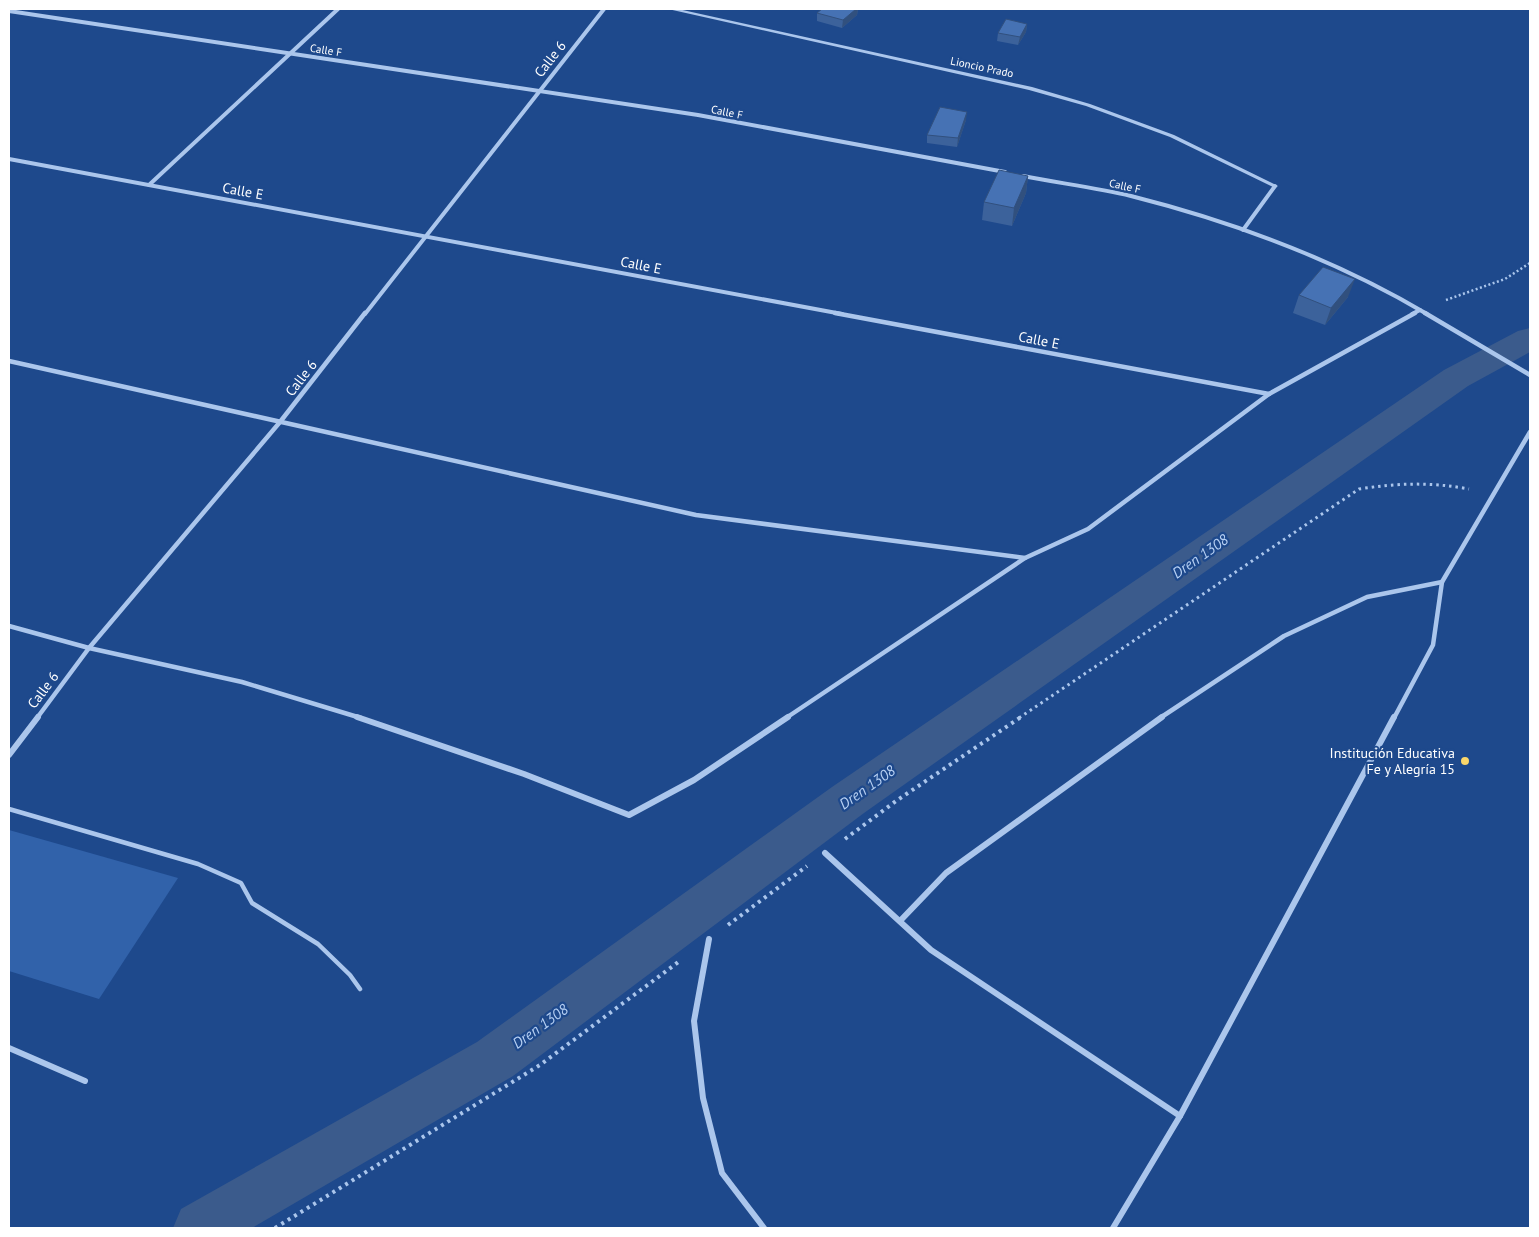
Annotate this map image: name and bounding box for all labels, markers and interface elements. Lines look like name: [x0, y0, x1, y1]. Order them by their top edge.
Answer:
street label: Calle 6: [530, 37, 570, 81]
street label: Calle F: [309, 41, 343, 59]
street label: Lioncio Prado: [949, 53, 1015, 81]
street label: Calle F: [710, 102, 744, 122]
street label: Calle F: [1108, 176, 1143, 196]
street label: Calle E: [221, 179, 265, 203]
street label: Calle E: [619, 252, 663, 278]
street label: Calle E: [1017, 327, 1061, 353]
street label: Calle 6: [281, 356, 321, 400]
water label: Dren 1308: [1168, 530, 1232, 582]
street label: Calle 6: [23, 668, 63, 712]
place label: Institución Educativa Fe y Alegría 15: [1330, 744, 1455, 778]
marker: Institución Educativa Fe y Alegría 15: [1459, 755, 1471, 767]
water label: Dren 1308: [835, 761, 899, 813]
water label: Dren 1308: [508, 999, 572, 1053]

